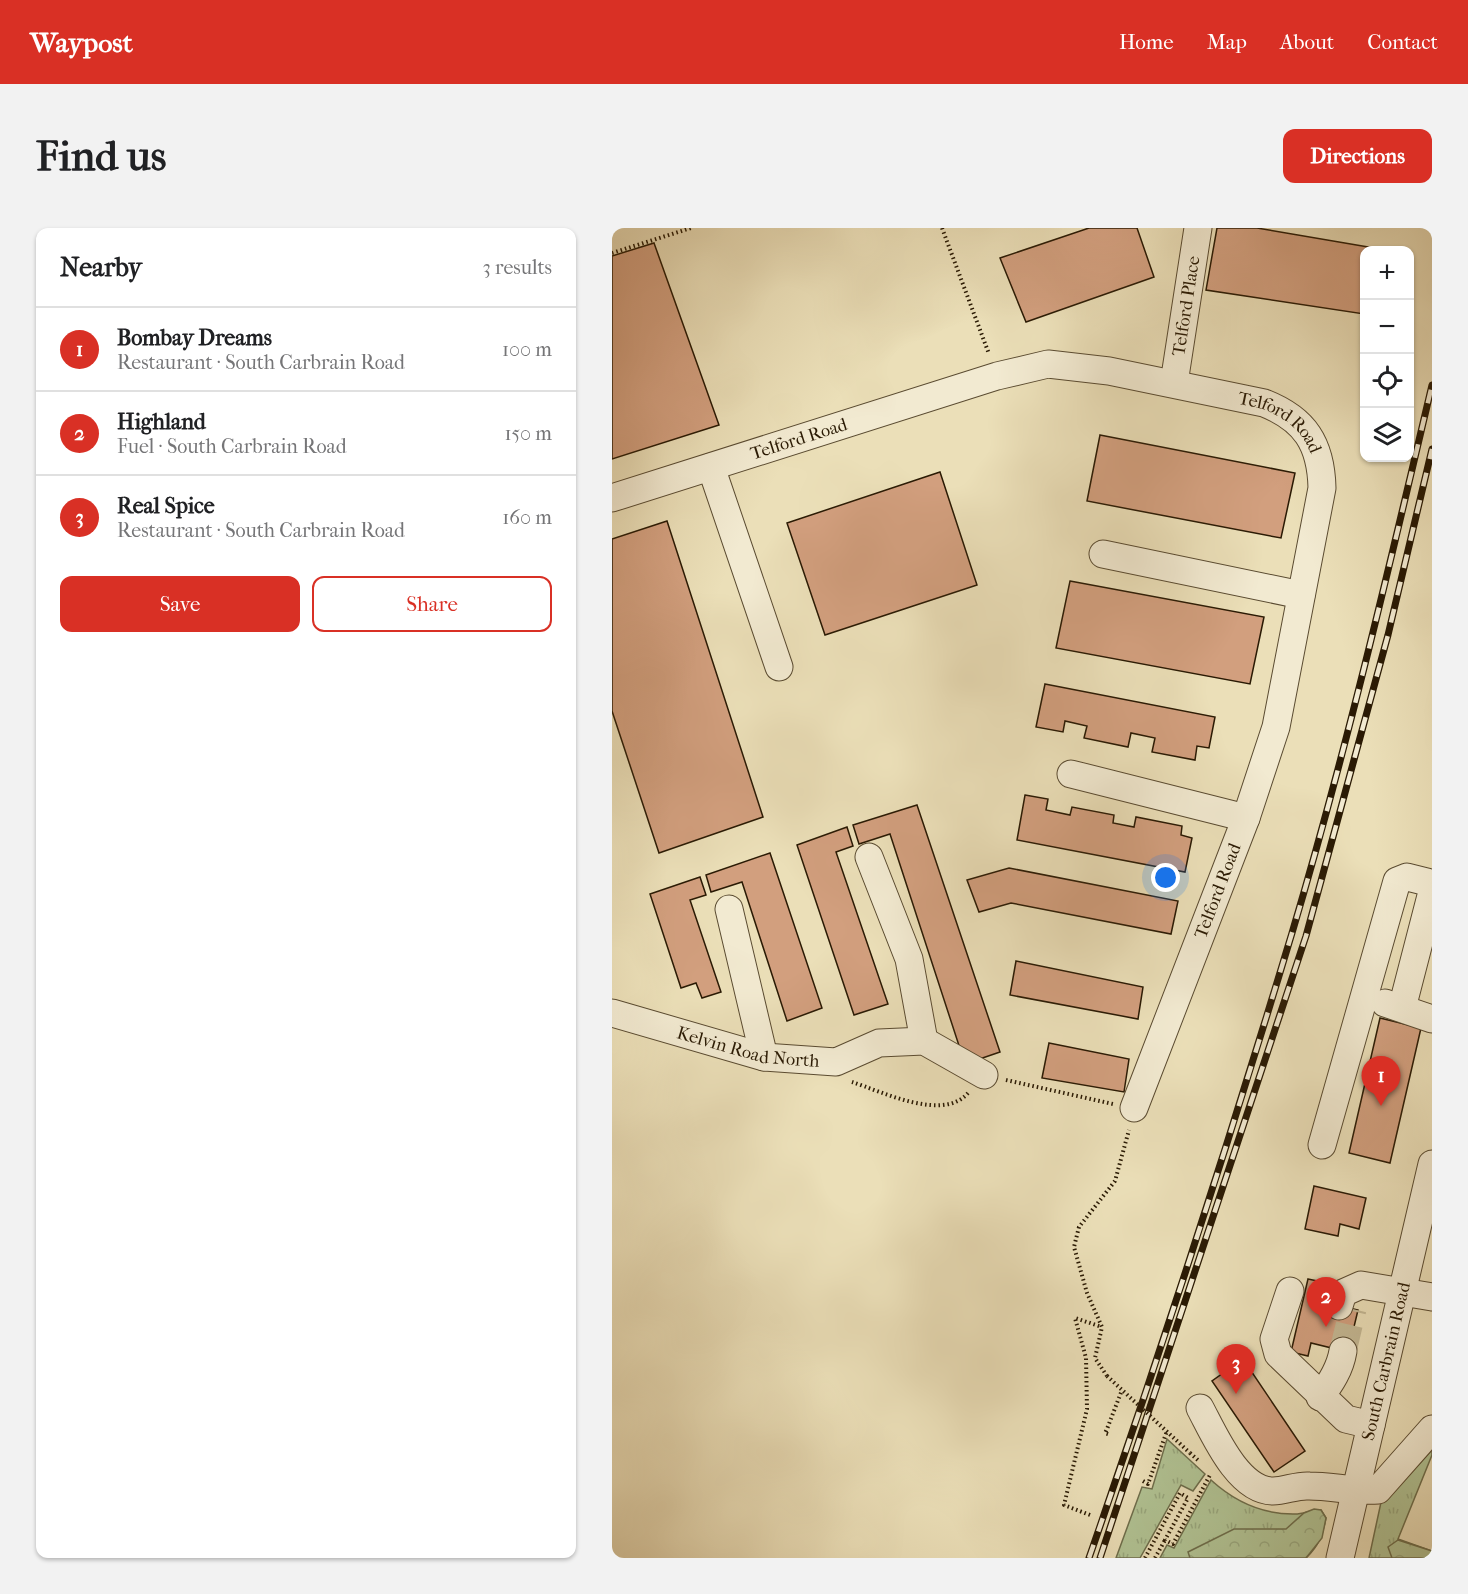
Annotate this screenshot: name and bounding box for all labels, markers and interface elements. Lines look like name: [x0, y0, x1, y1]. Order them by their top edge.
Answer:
text: Waypost: [30, 26, 133, 59]
text: Home: [1119, 30, 1174, 54]
text: Map: [1207, 30, 1247, 54]
text: About: [1280, 30, 1334, 54]
text: Contact: [1367, 30, 1438, 54]
button: Directions: [1283, 129, 1432, 183]
text: Find us: [36, 132, 166, 181]
map controls: [1360, 246, 1414, 462]
button: +: [1360, 246, 1414, 300]
text: Nearby: [60, 252, 142, 283]
street label: Telford Place: [1168, 254, 1204, 358]
text: 3 results: [483, 256, 552, 279]
button: −: [1360, 300, 1414, 354]
text: Bombay Dreams: [117, 325, 272, 351]
text: 1: [76, 338, 83, 361]
text: 100 m: [502, 338, 552, 361]
text: Restaurant · South Carbrain Road: [117, 351, 405, 374]
button: locate: [1360, 354, 1414, 408]
street label: Telford Road: [1236, 387, 1326, 456]
button: layers: [1360, 408, 1414, 462]
text: Highland: [117, 409, 206, 435]
street label: Telford Road: [748, 414, 850, 464]
text: 2: [74, 422, 85, 445]
text: 150 m: [504, 422, 552, 445]
text: Fuel · South Carbrain Road: [117, 435, 347, 458]
text: Real Spice: [117, 493, 215, 519]
text: 3: [75, 506, 84, 529]
text: 160 m: [502, 506, 552, 529]
text: Restaurant · South Carbrain Road: [117, 519, 405, 542]
button: Save: [60, 576, 300, 632]
button: Share: [312, 576, 552, 632]
street label: Telford Road: [1190, 840, 1246, 942]
your location: [1151, 863, 1180, 892]
street label: Kelvin Road North: [675, 1022, 820, 1071]
pin: 1: [1362, 1056, 1400, 1106]
pin: 2: [1306, 1278, 1346, 1327]
street label: South Carbrain Road: [1357, 1280, 1415, 1443]
pin: 3: [1216, 1344, 1256, 1394]

